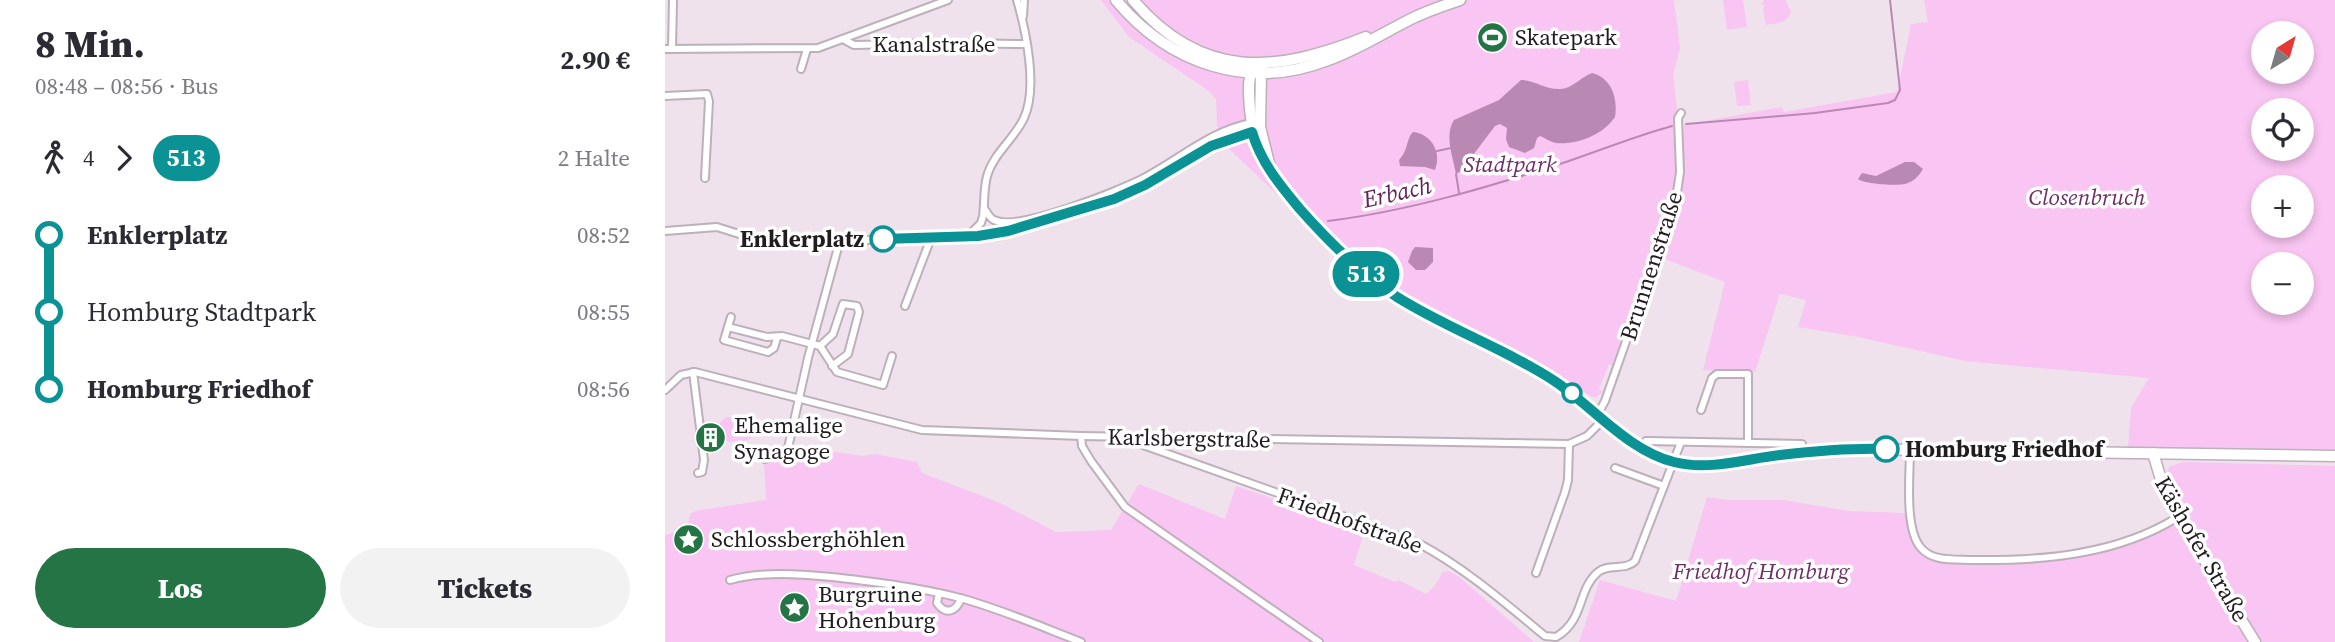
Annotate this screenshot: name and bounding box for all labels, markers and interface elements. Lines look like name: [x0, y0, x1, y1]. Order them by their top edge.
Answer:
text: 8 Min.: [35, 18, 145, 70]
sports icon: Skatepark: [1475, 20, 1509, 54]
place label: Skatepark: [1515, 21, 1617, 53]
north arrow: [2251, 21, 2313, 84]
map controls: [2251, 21, 2314, 315]
street label: Kanalstraße: [872, 28, 996, 60]
text: 2.90 €: [560, 42, 630, 78]
text: 08:48 – 08:56 · Bus: [35, 70, 218, 102]
button: locate: [2251, 98, 2314, 161]
icon: walk: [35, 139, 73, 177]
icon: forward: [105, 139, 143, 177]
text: 513: [167, 141, 206, 174]
text: 4: [83, 142, 95, 174]
text: 2 Halte: [558, 142, 630, 174]
park label: Stadtpark: [1463, 148, 1557, 180]
water label: Erbach: [1358, 168, 1435, 216]
button: +: [2251, 175, 2314, 238]
park label: Closenbruch: [2028, 181, 2146, 213]
street label: Brunnenstraße: [1612, 187, 1690, 345]
text: Enklerplatz: [87, 217, 227, 253]
text: 08:52: [577, 219, 630, 251]
place label: Enklerplatz: [740, 223, 864, 255]
marker: Enklerplatz: [870, 226, 896, 252]
line badge: 513: [1326, 251, 1406, 297]
button: −: [2251, 252, 2314, 315]
text: 513: [1346, 257, 1386, 290]
text: Homburg Stadtpark: [87, 294, 316, 330]
text: 08:55: [577, 296, 630, 328]
text: Homburg Friedhof: [87, 371, 311, 407]
text: 08:56: [577, 373, 630, 405]
unlabelled marker: [1562, 383, 1582, 403]
place label: Ehemalige Synagoge: [734, 409, 843, 467]
building icon: Ehemalige Synagoge: [694, 421, 728, 455]
street label: Karlsbergstraße: [1107, 421, 1271, 455]
place label: Homburg Friedhof: [1905, 433, 2106, 465]
marker: Homburg Friedhof: [1873, 436, 1899, 462]
street label: Käshofer Straße: [2147, 470, 2257, 628]
street label: Friedhofstraße: [1273, 479, 1427, 561]
place icon: Schlossberghöhlen: [671, 522, 705, 556]
place label: Schlossberghöhlen: [711, 523, 906, 555]
button: Los: [35, 548, 326, 628]
button: Tickets: [340, 548, 630, 628]
park label: Friedhof Homburg: [1672, 555, 1850, 587]
place label: Burgruine Hohenburg: [818, 578, 936, 636]
place icon: Burgruine Hohenburg: [778, 590, 812, 624]

